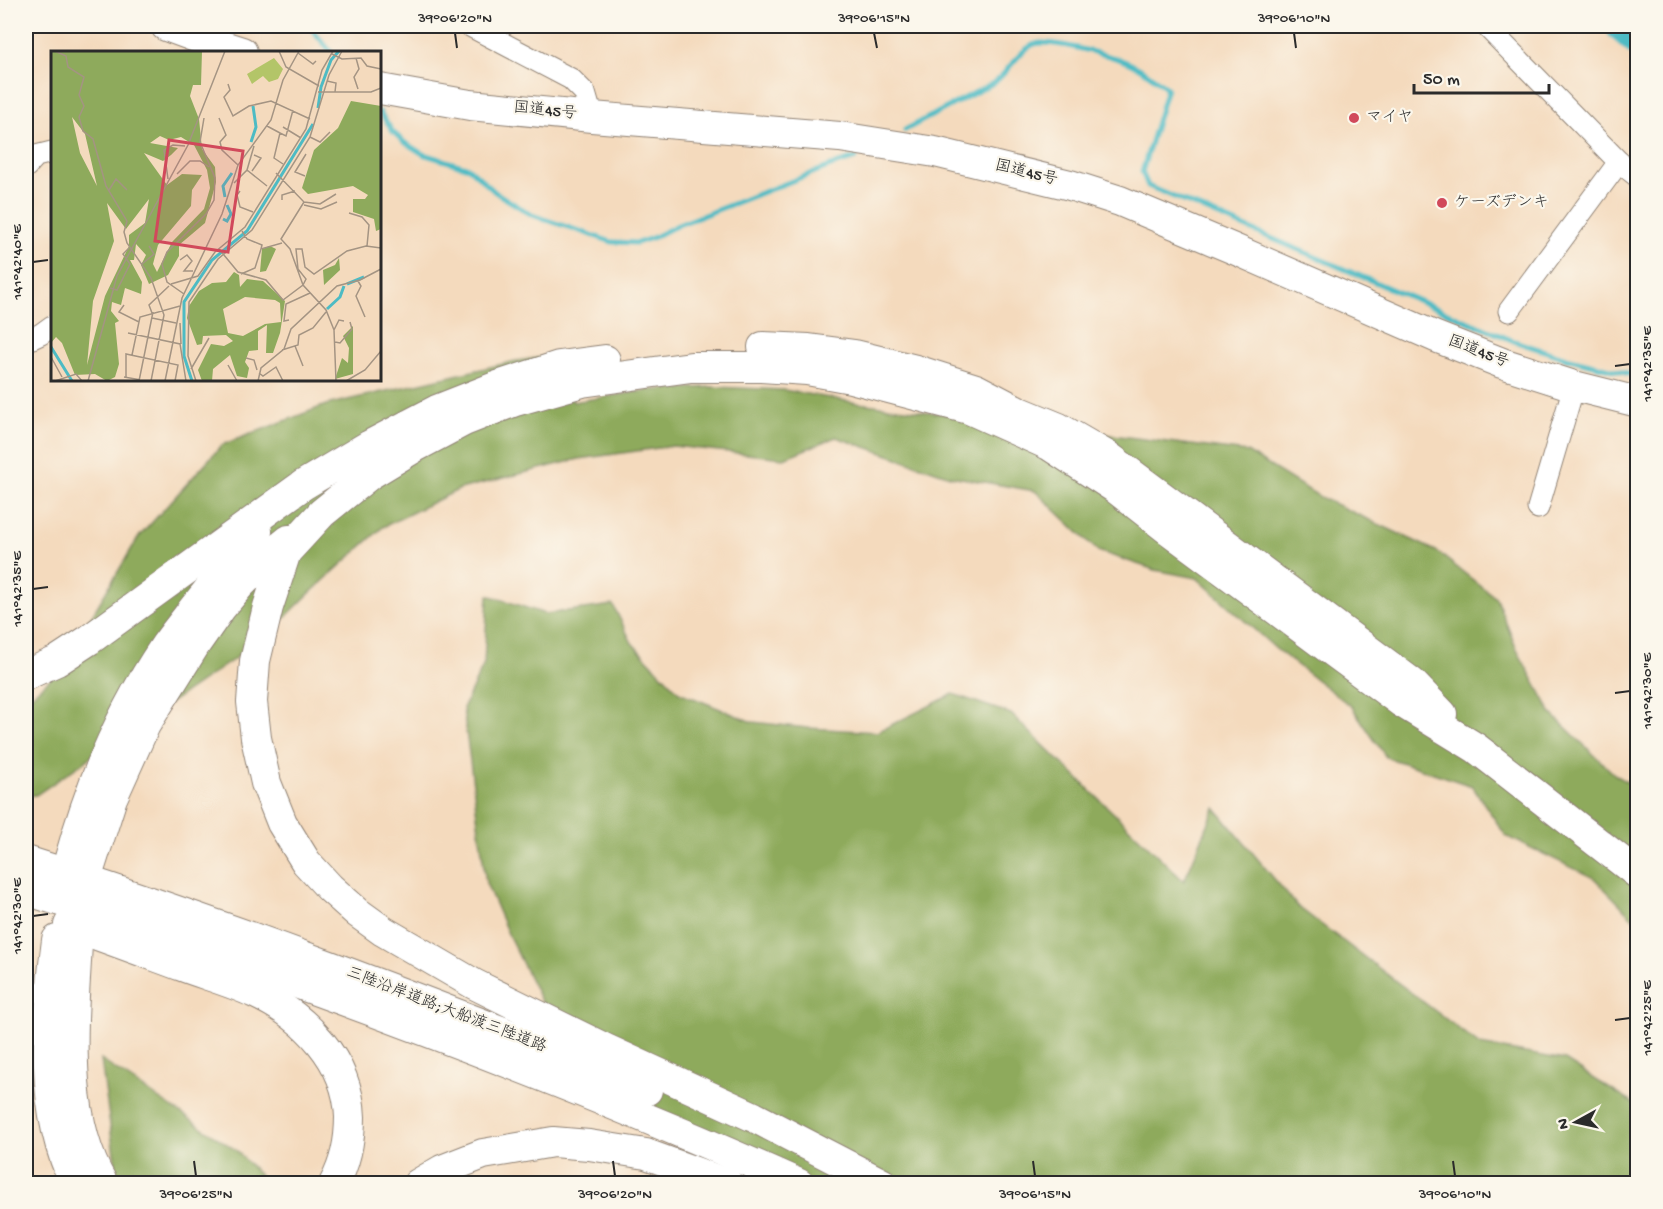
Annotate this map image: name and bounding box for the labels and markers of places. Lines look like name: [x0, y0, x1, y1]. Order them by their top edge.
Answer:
place label: マイヤ: [1366, 109, 1413, 128]
marker: マイヤ: [1347, 111, 1361, 125]
place label: ケーズデンキ: [1454, 193, 1549, 213]
marker: ケーズデンキ: [1435, 196, 1449, 210]

